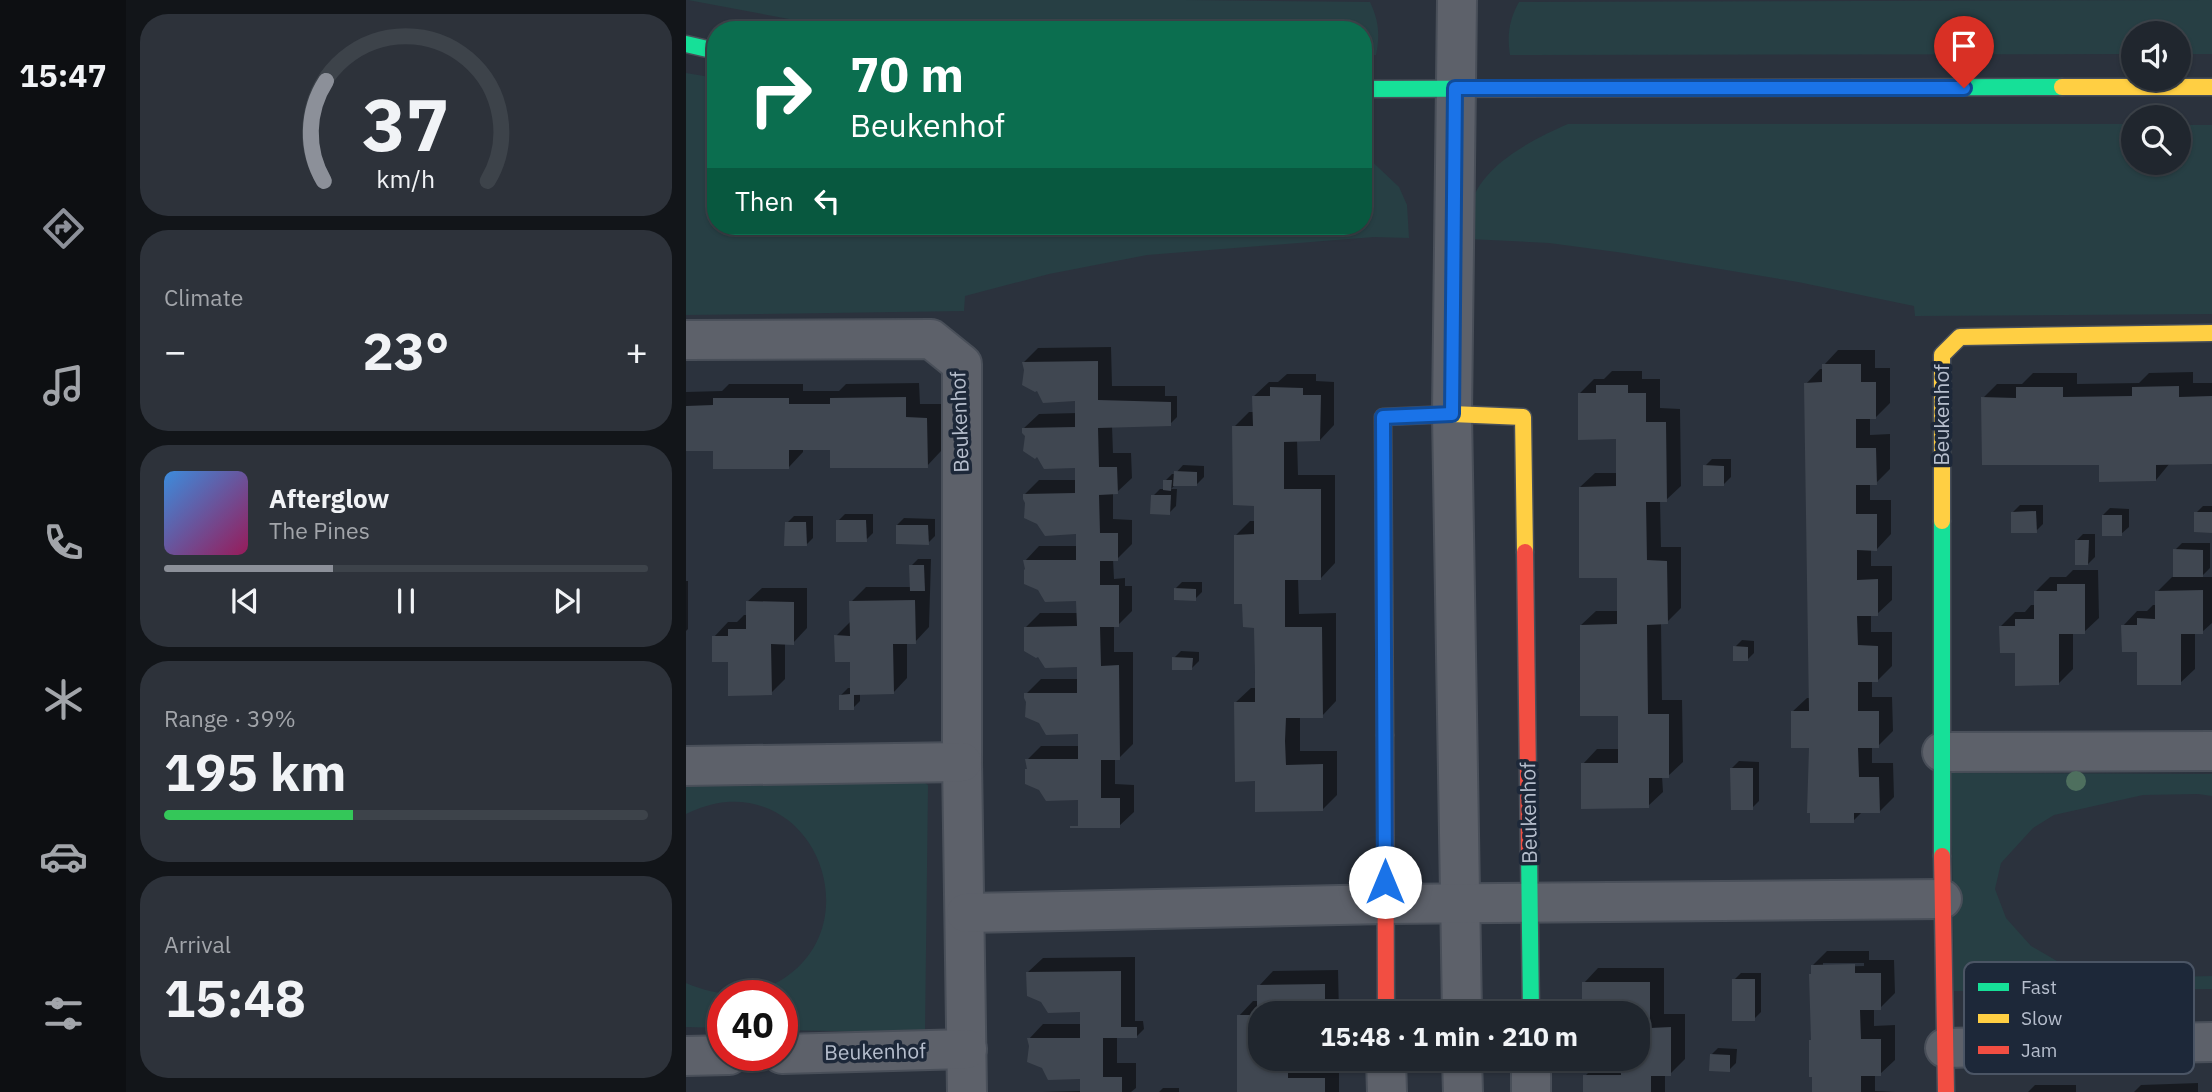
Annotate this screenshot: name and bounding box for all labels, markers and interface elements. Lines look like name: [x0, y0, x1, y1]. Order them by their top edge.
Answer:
pin: [1934, 16, 1994, 88]
map controls: [2121, 21, 2191, 175]
button: sound: [2121, 21, 2191, 91]
icon: arrive: [1945, 27, 1983, 65]
text: 70 m: [850, 42, 964, 105]
icon: right: [735, 49, 826, 140]
text: 15:47: [19, 54, 107, 96]
text: 37: [362, 76, 450, 171]
text: Beukenhof: [850, 104, 1005, 146]
button: search: [2121, 105, 2191, 175]
text: km/h: [377, 162, 435, 195]
icon: left: [808, 182, 846, 220]
text: Then: [735, 184, 794, 218]
icon: directions: [39, 204, 88, 253]
text: Climate: [164, 282, 243, 312]
text: 23°: [363, 317, 449, 384]
text: −: [164, 326, 187, 375]
text: +: [625, 326, 648, 375]
icon: music: [39, 361, 88, 410]
street label: Beukenhof: [1927, 364, 1955, 466]
street label: Beukenhof: [943, 371, 975, 473]
text: Afterglow: [269, 481, 389, 515]
text: The Pines: [269, 515, 370, 545]
icon: phone: [39, 518, 88, 567]
icon: previous: [226, 582, 264, 620]
icon: pause: [387, 582, 425, 620]
icon: next: [548, 582, 586, 620]
icon: climate: [39, 675, 88, 724]
text: Range · 39%: [164, 703, 296, 733]
text: 195 km: [164, 738, 346, 805]
street label: Beukenhof: [1513, 762, 1543, 864]
icon: car: [39, 832, 88, 881]
position arrow: [1348, 845, 1422, 919]
text: Arrival: [164, 929, 231, 959]
legend: [1964, 962, 2194, 1074]
text: 15:48: [164, 964, 306, 1031]
text: Fast: [2021, 975, 2057, 999]
speed limit sign: 40: [707, 980, 798, 1071]
icon: filters: [39, 989, 88, 1038]
text: Slow: [2021, 1006, 2062, 1030]
text: 15:48 · 1 min · 210 m: [1320, 1019, 1578, 1053]
street label: Beukenhof: [824, 1036, 926, 1066]
text: Jam: [2021, 1038, 2057, 1062]

